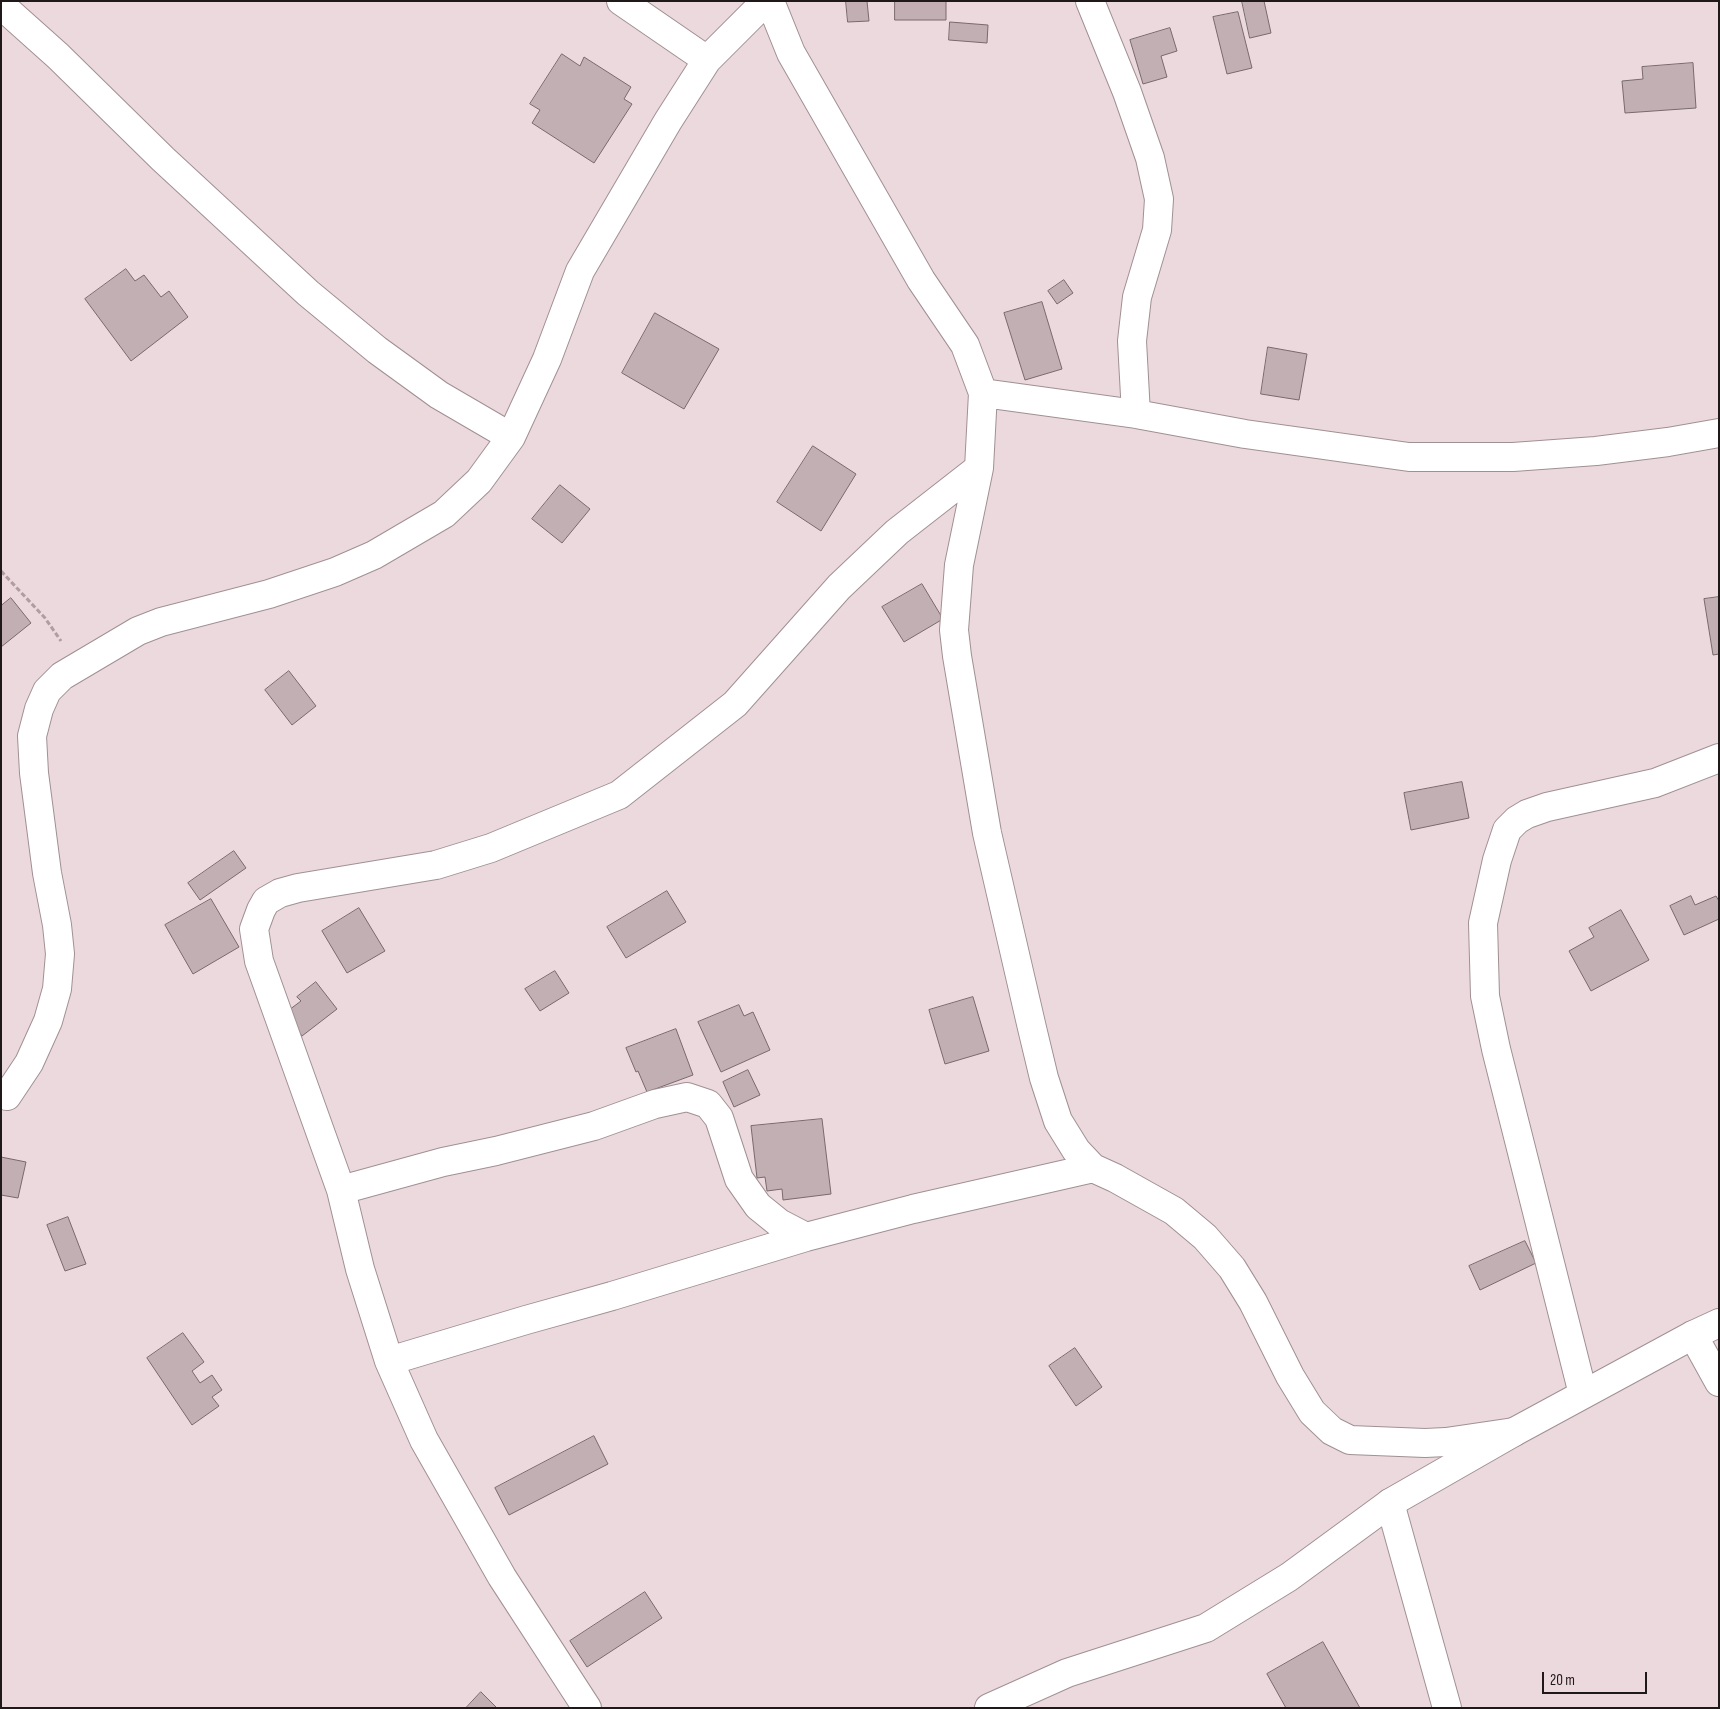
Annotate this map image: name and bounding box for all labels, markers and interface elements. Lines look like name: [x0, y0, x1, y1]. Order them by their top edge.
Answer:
scale bar: [1545, 1662, 1650, 1694]
text: 20 m: [1550, 1671, 1575, 1690]

